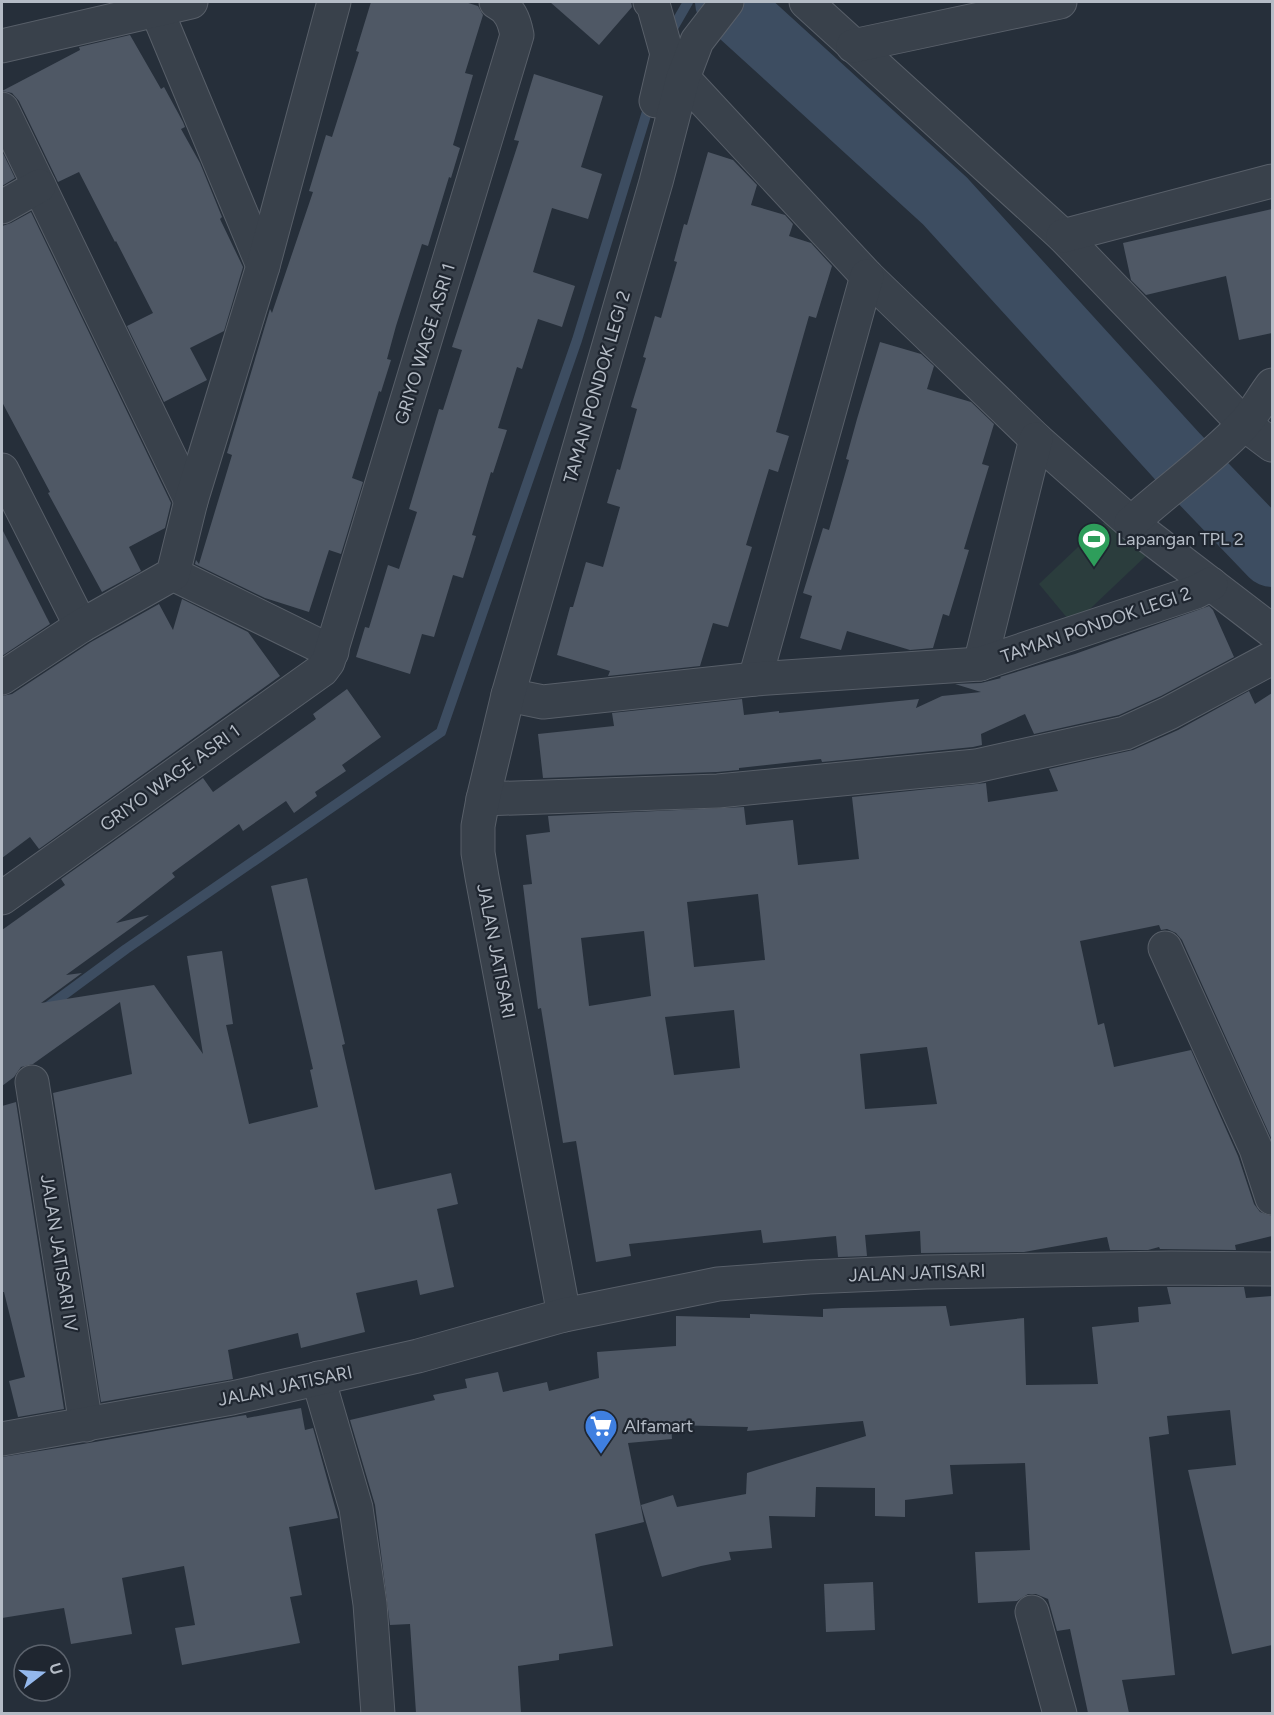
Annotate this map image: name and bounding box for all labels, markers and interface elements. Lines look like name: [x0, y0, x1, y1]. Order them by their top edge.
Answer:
street label: GRIYO WAGE ASRI 1: [390, 261, 460, 427]
street label: TAMAN PONDOK LEGI 2: [559, 288, 635, 486]
sports icon: Lapangan TPL 2: [1076, 521, 1112, 568]
place label: Lapangan TPL 2: [1117, 528, 1244, 550]
street label: TAMAN PONDOK LEGI 2: [998, 582, 1194, 668]
street label: GRIYO WAGE ASRI 1: [96, 720, 244, 836]
street label: JALAN JATISARI: [472, 882, 520, 1020]
street label: JALAN JATISARI IV: [36, 1173, 82, 1334]
street label: JALAN JATISARI: [848, 1260, 986, 1286]
street label: JALAN JATISARI: [216, 1361, 354, 1411]
supermarket icon: Alfamart: [583, 1408, 619, 1455]
place label: Alfamart: [624, 1415, 693, 1437]
north arrow: [12, 1643, 72, 1703]
text: U: [45, 1661, 67, 1677]

